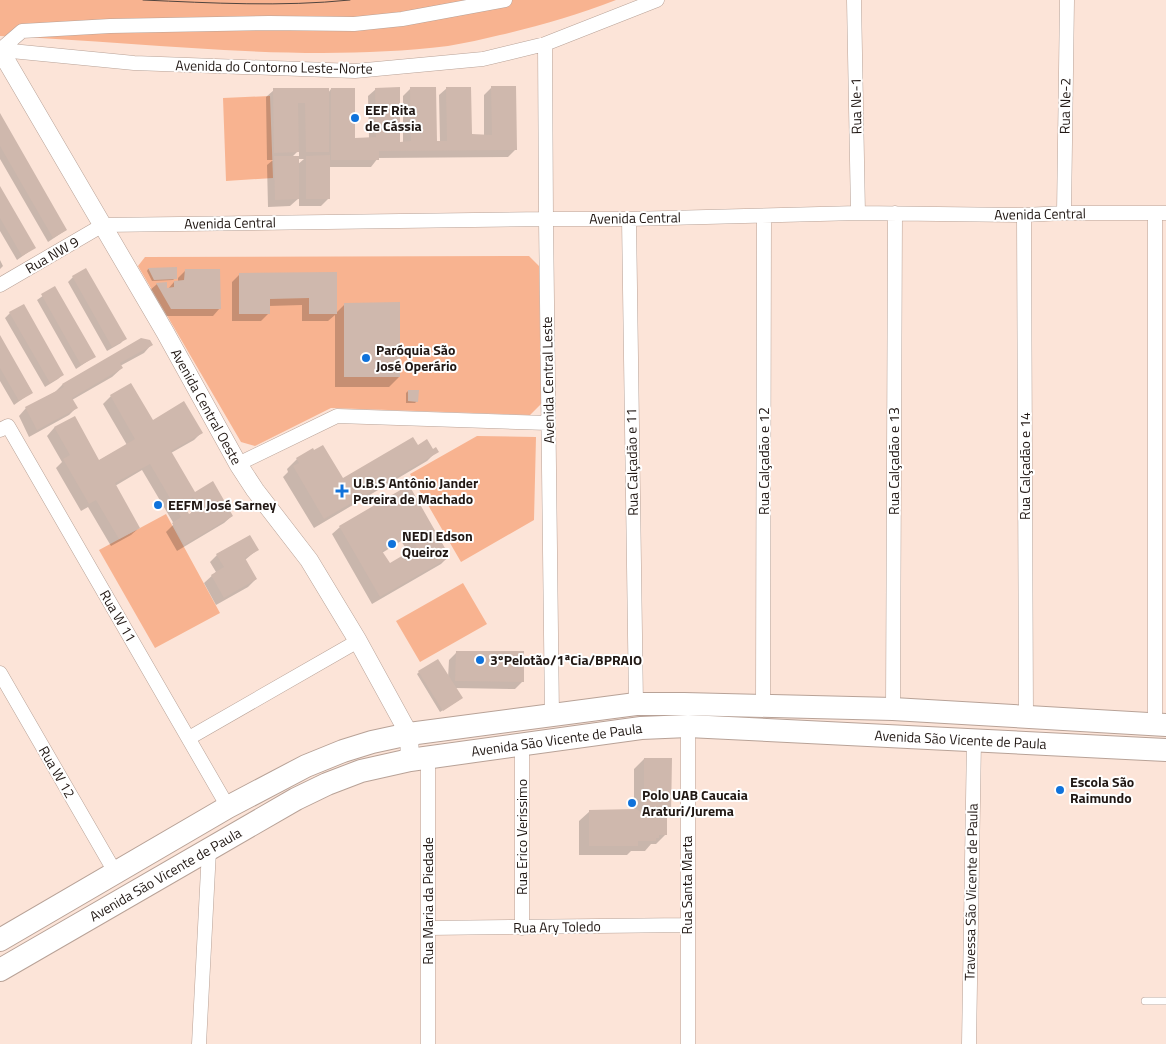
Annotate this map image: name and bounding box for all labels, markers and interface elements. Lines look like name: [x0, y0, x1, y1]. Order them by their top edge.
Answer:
street label: Avenida do Contorno Leste-Norte: [175, 54, 373, 79]
street label: Rua Ne-1: [845, 78, 866, 134]
street label: Rua Ne-2: [1054, 78, 1075, 134]
place label: EEF Rita de Cássia: [365, 99, 422, 136]
marker: EEF Rita de Cássia: [349, 112, 361, 124]
street label: Avenida Central: [994, 202, 1086, 225]
street label: Avenida Central: [589, 206, 681, 229]
street label: Avenida Central: [184, 211, 276, 234]
street label: Rua NW 9: [21, 231, 83, 278]
street label: Avenida Central Leste: [536, 316, 559, 444]
place label: Paróquia São José Operário: [376, 339, 457, 376]
street label: Avenida Central Oeste: [166, 344, 247, 468]
marker: Paróquia São José Operário: [360, 352, 372, 364]
street label: Rua Calçadão e 12: [753, 407, 774, 515]
street label: Rua Calçadão e 13: [883, 407, 904, 515]
street label: Rua Calçadão e 11: [620, 408, 643, 516]
street label: Rua Calçadão e 14: [1014, 412, 1035, 520]
place label: U.B.S Antônio Jander Pereira de Machado: [353, 472, 478, 509]
marker: U.B.S Antônio Jander Pereira de Machado: [335, 484, 349, 498]
place label: EEFM José Sarney: [168, 494, 276, 515]
marker: EEFM José Sarney: [152, 499, 164, 511]
place label: NEDI Edson Queiroz: [402, 525, 473, 562]
marker: NEDI Edson Queiroz: [386, 538, 398, 550]
street label: Rua W 11: [95, 586, 142, 646]
place label: 3ºPelotão/1ªCia/BPRAIO: [490, 649, 642, 670]
marker: 3ºPelotão/1ªCia/BPRAIO: [474, 654, 486, 666]
street label: Avenida São Vicente de Paula: [470, 717, 643, 761]
street label: Avenida São Vicente de Paula: [874, 724, 1047, 754]
street label: Rua W 12: [34, 742, 81, 802]
place label: Escola São Raimundo: [1070, 771, 1134, 808]
street label: Rua Erico Verissimo: [511, 779, 532, 895]
place label: Polo UAB Caucaia Araturi/Jurema: [642, 784, 748, 821]
marker: Escola São Raimundo: [1054, 784, 1066, 796]
marker: Polo UAB Caucaia Araturi/Jurema: [626, 797, 638, 809]
street label: Travessa São Vicente de Paula: [958, 803, 983, 981]
street label: Avenida São Vicente de Paula: [85, 822, 245, 926]
street label: Rua Santa Marta: [676, 836, 697, 934]
street label: Rua Maria da Piedade: [417, 837, 438, 965]
street label: Rua Ary Toledo: [513, 915, 601, 938]

